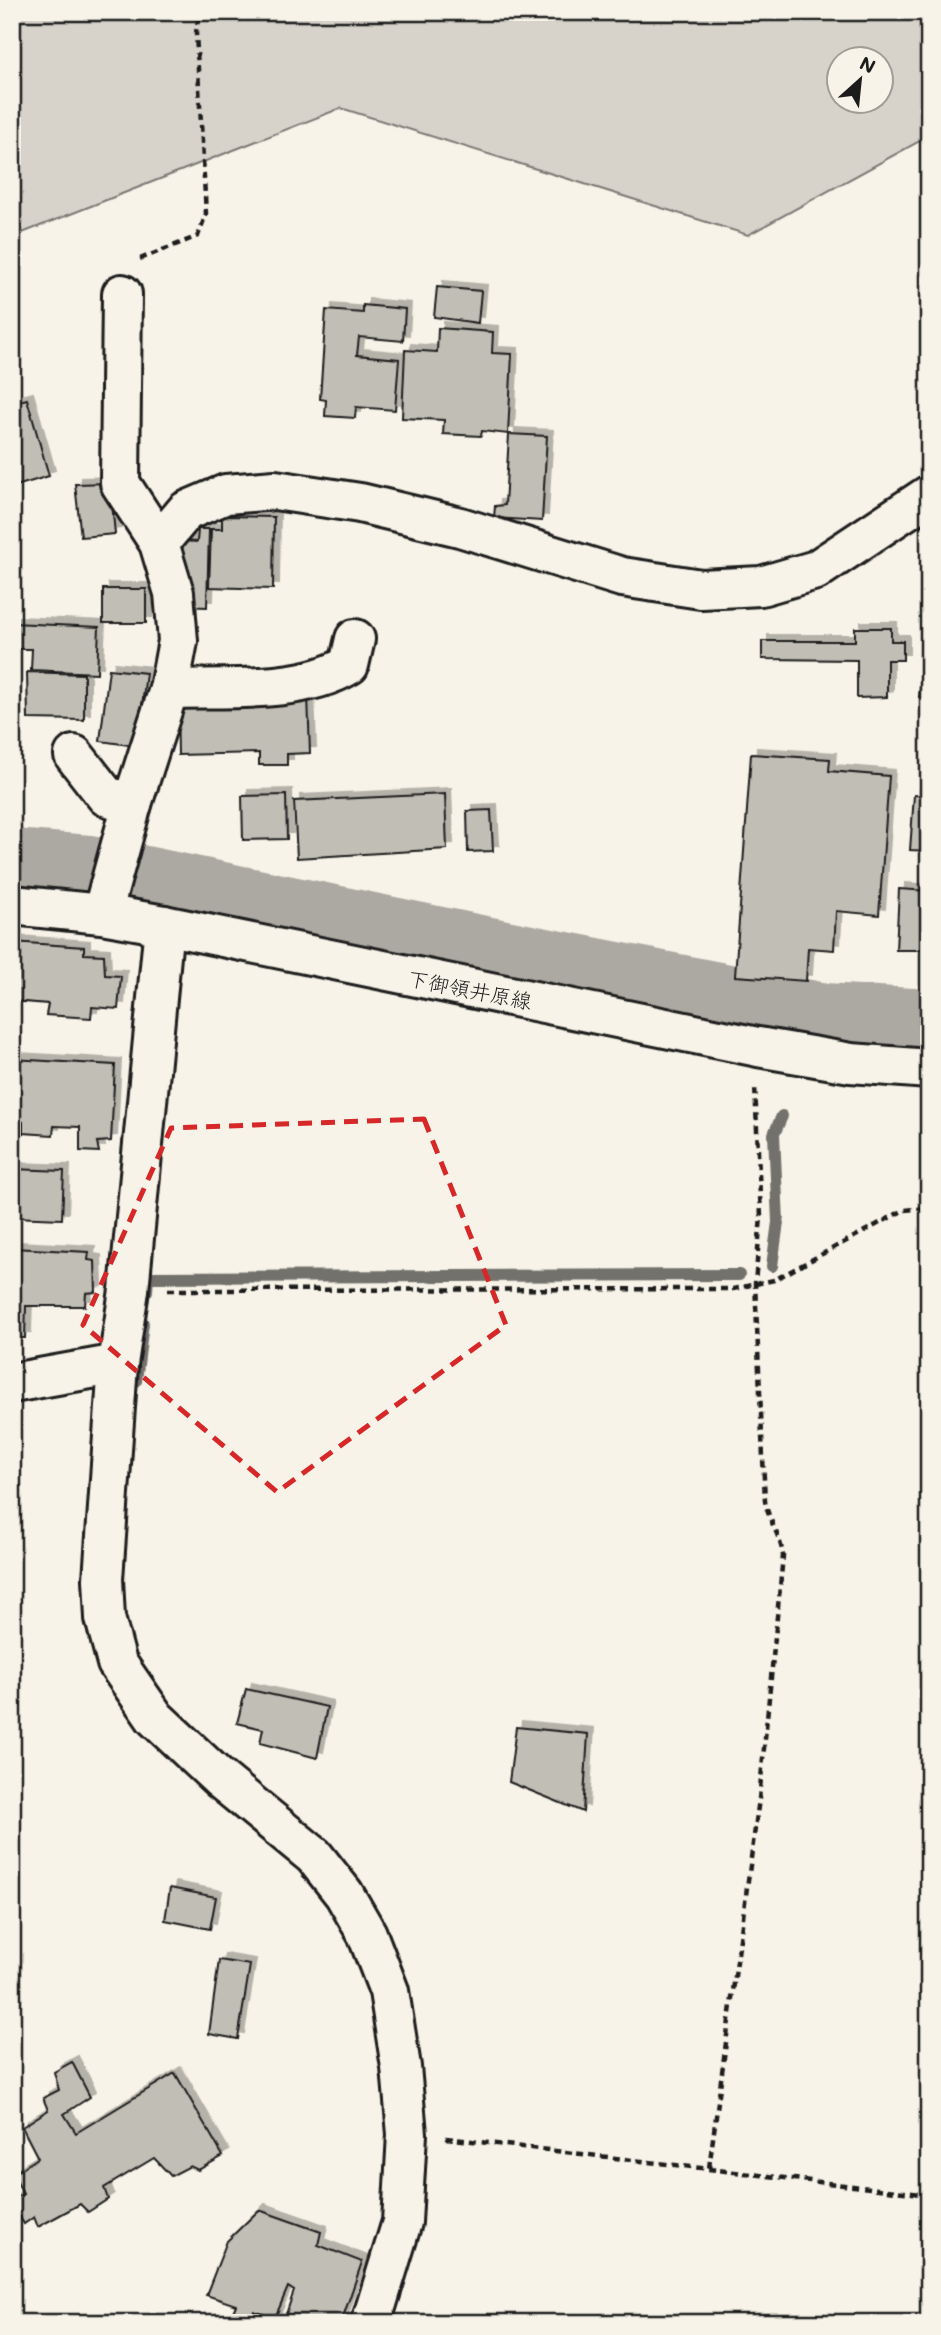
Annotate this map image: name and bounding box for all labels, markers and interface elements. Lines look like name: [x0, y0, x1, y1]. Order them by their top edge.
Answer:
north arrow: [825, 46, 895, 116]
text: N: [856, 50, 880, 79]
street label: 下御領井原線: [406, 964, 534, 1014]

